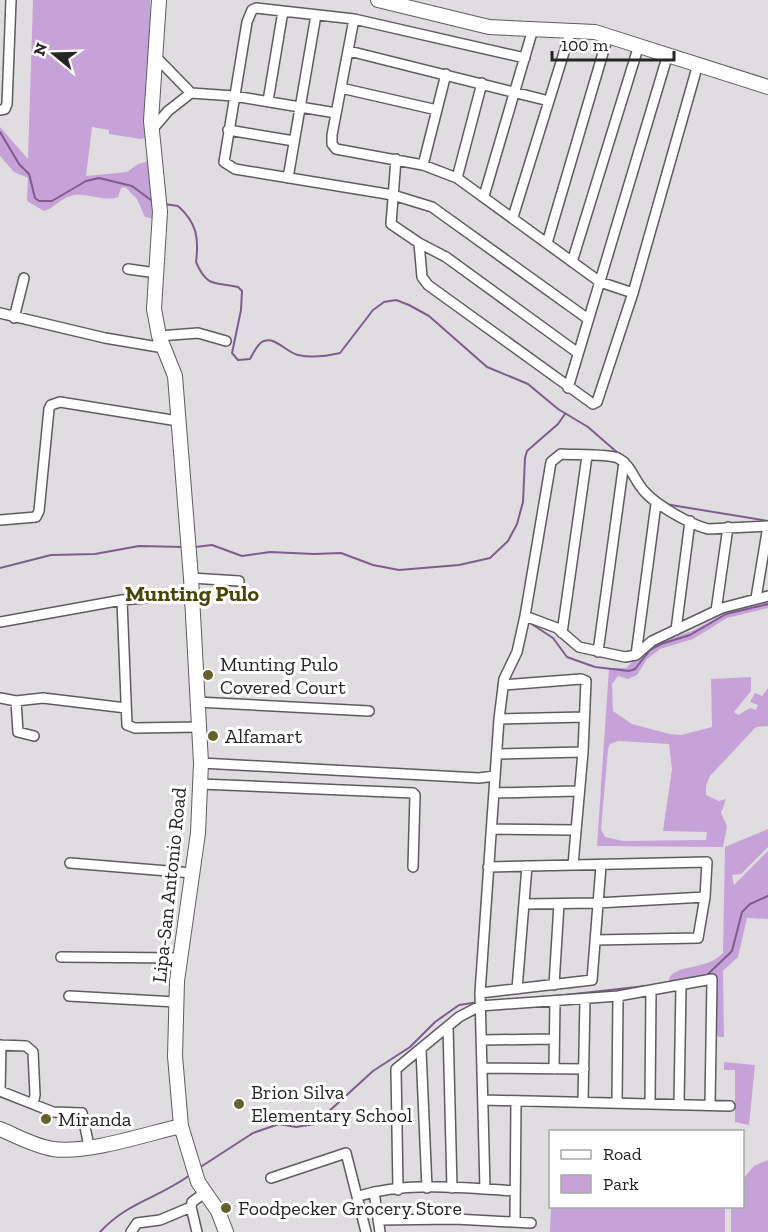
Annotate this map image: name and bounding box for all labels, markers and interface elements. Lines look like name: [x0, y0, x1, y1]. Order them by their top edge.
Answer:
north arrow: [24, 24, 84, 84]
scale bar: [552, 24, 674, 62]
text: 100 m: [561, 34, 609, 56]
text: N: [29, 40, 51, 58]
district label: Munting Pulo: [125, 580, 260, 607]
place label: Munting Pulo Covered Court: [220, 652, 346, 699]
marker: Munting Pulo Covered Court: [201, 668, 215, 682]
place label: Alfamart: [225, 724, 303, 748]
marker: Alfamart: [206, 729, 220, 743]
street label: Lipa-San Antonio Road: [147, 786, 191, 984]
place label: Brion Silva Elementary School: [251, 1080, 412, 1127]
marker: Brion Silva Elementary School: [232, 1097, 246, 1111]
place label: Miranda: [58, 1107, 132, 1131]
marker: Miranda: [39, 1112, 53, 1126]
legend: [549, 1130, 744, 1208]
text: Road: [603, 1143, 642, 1165]
text: Park: [603, 1173, 639, 1195]
place label: Foodpecker Grocery Store: [238, 1196, 462, 1220]
marker: Foodpecker Grocery Store: [219, 1201, 233, 1215]

